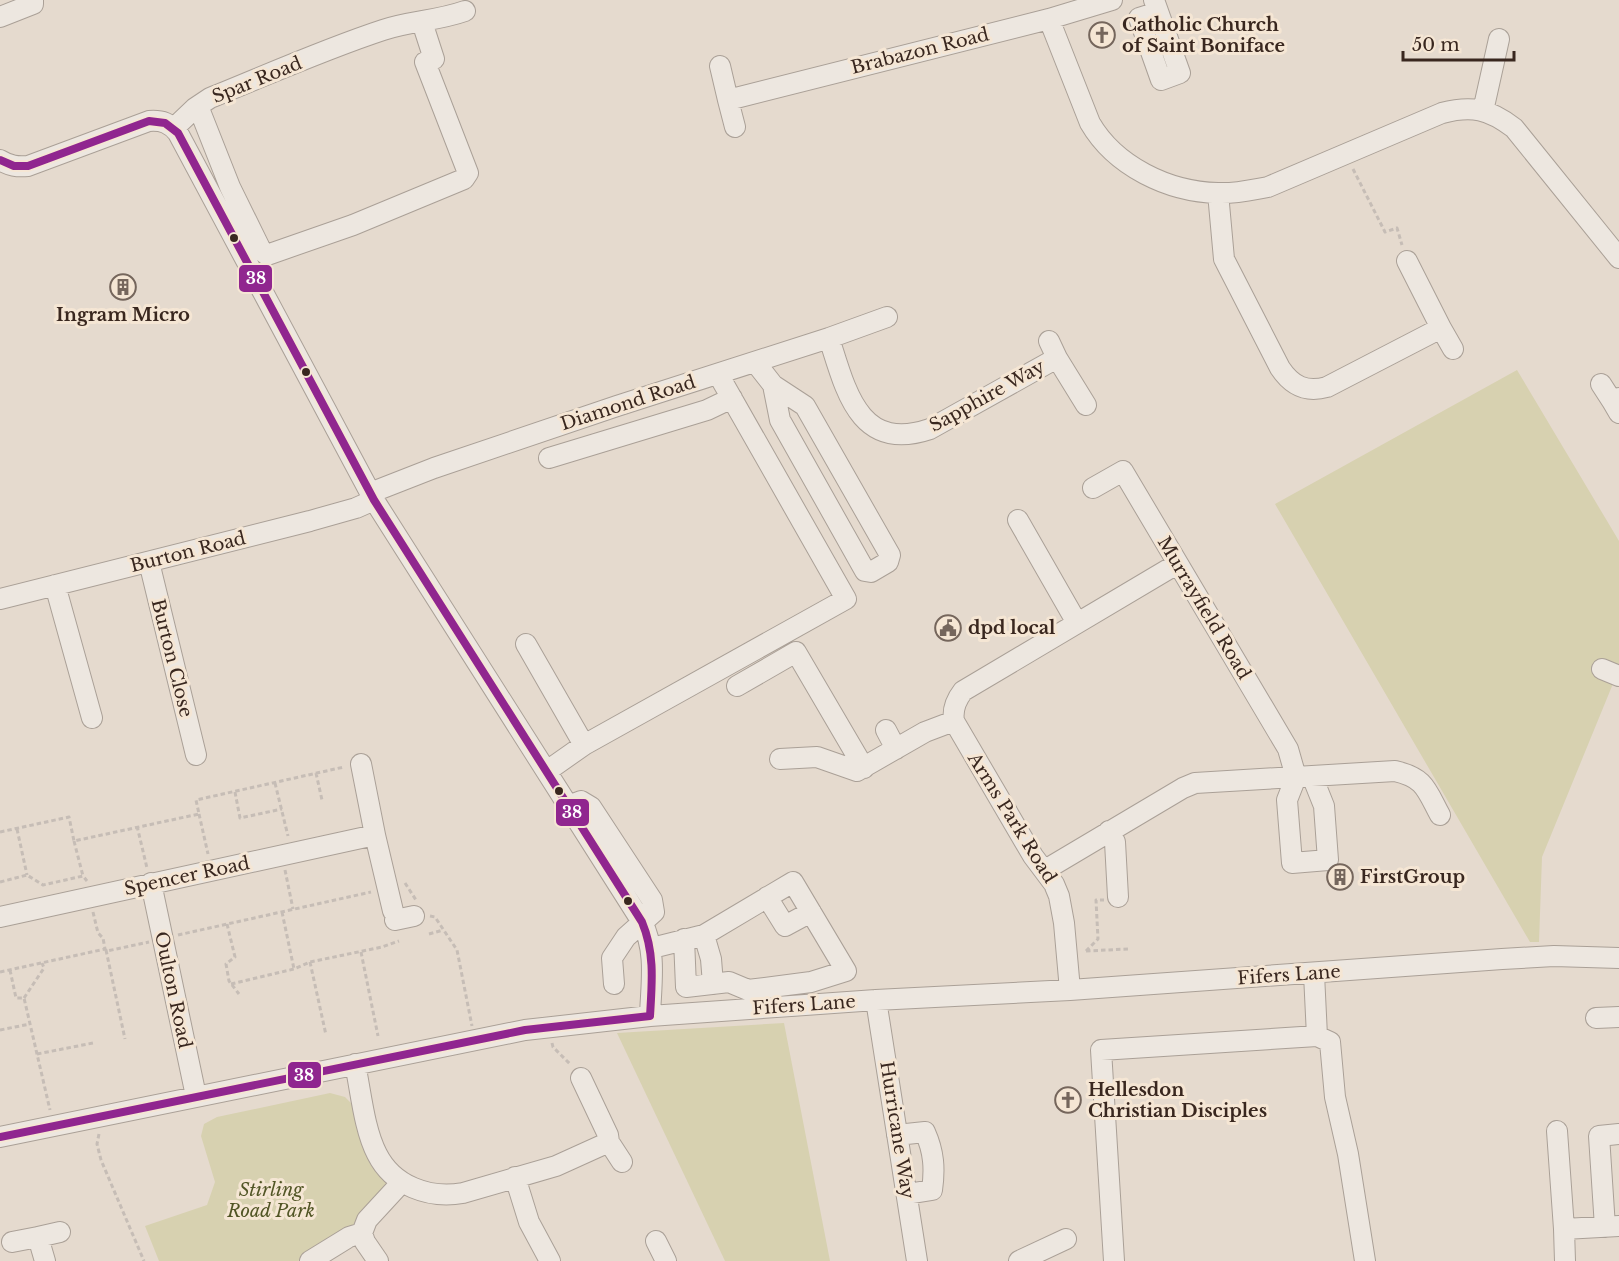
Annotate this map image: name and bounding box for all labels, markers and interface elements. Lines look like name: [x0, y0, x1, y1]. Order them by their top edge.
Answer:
place label: Catholic Church of Saint Boniface: [1122, 14, 1285, 57]
church icon: Catholic Church of Saint Boniface: [1087, 20, 1117, 50]
street label: Brabazon Road: [849, 23, 991, 79]
scale bar: [1403, 24, 1514, 62]
text: 50 m: [1412, 34, 1460, 56]
street label: Spar Road: [209, 52, 305, 108]
unlabelled marker: [228, 232, 240, 244]
line badge: 38: [238, 264, 273, 293]
text: 38: [246, 268, 266, 288]
building icon: Ingram Micro: [108, 272, 138, 302]
place label: Ingram Micro: [56, 304, 190, 326]
street label: Sapphire Way: [926, 355, 1049, 437]
unlabelled marker: [300, 366, 312, 378]
street label: Diamond Road: [558, 371, 698, 435]
street label: Burton Road: [128, 527, 248, 577]
street label: Murrayfield Road: [1153, 533, 1255, 683]
street label: Burton Close: [147, 597, 197, 719]
public building icon: dpd local: [933, 613, 963, 643]
place label: dpd local: [968, 617, 1056, 639]
street label: Arms Park Road: [962, 748, 1061, 887]
unlabelled marker: [553, 785, 565, 797]
line badge: 38: [555, 798, 590, 827]
text: 38: [562, 802, 582, 822]
street label: Spencer Road: [122, 852, 252, 900]
building icon: FirstGroup: [1325, 862, 1355, 892]
place label: FirstGroup: [1360, 866, 1465, 888]
unlabelled marker: [622, 895, 634, 907]
street label: Oulton Road: [150, 930, 196, 1050]
street label: Fifers Lane: [1237, 960, 1341, 990]
street label: Fifers Lane: [752, 990, 856, 1020]
street label: Hurricane Way: [875, 1060, 919, 1201]
line badge: 38: [287, 1061, 322, 1089]
text: 38: [294, 1065, 314, 1085]
place label: Hellesdon Christian Disciples: [1088, 1079, 1267, 1122]
church icon: Hellesdon Christian Disciples: [1053, 1085, 1083, 1115]
park label: Stirling Road Park: [226, 1179, 315, 1222]

